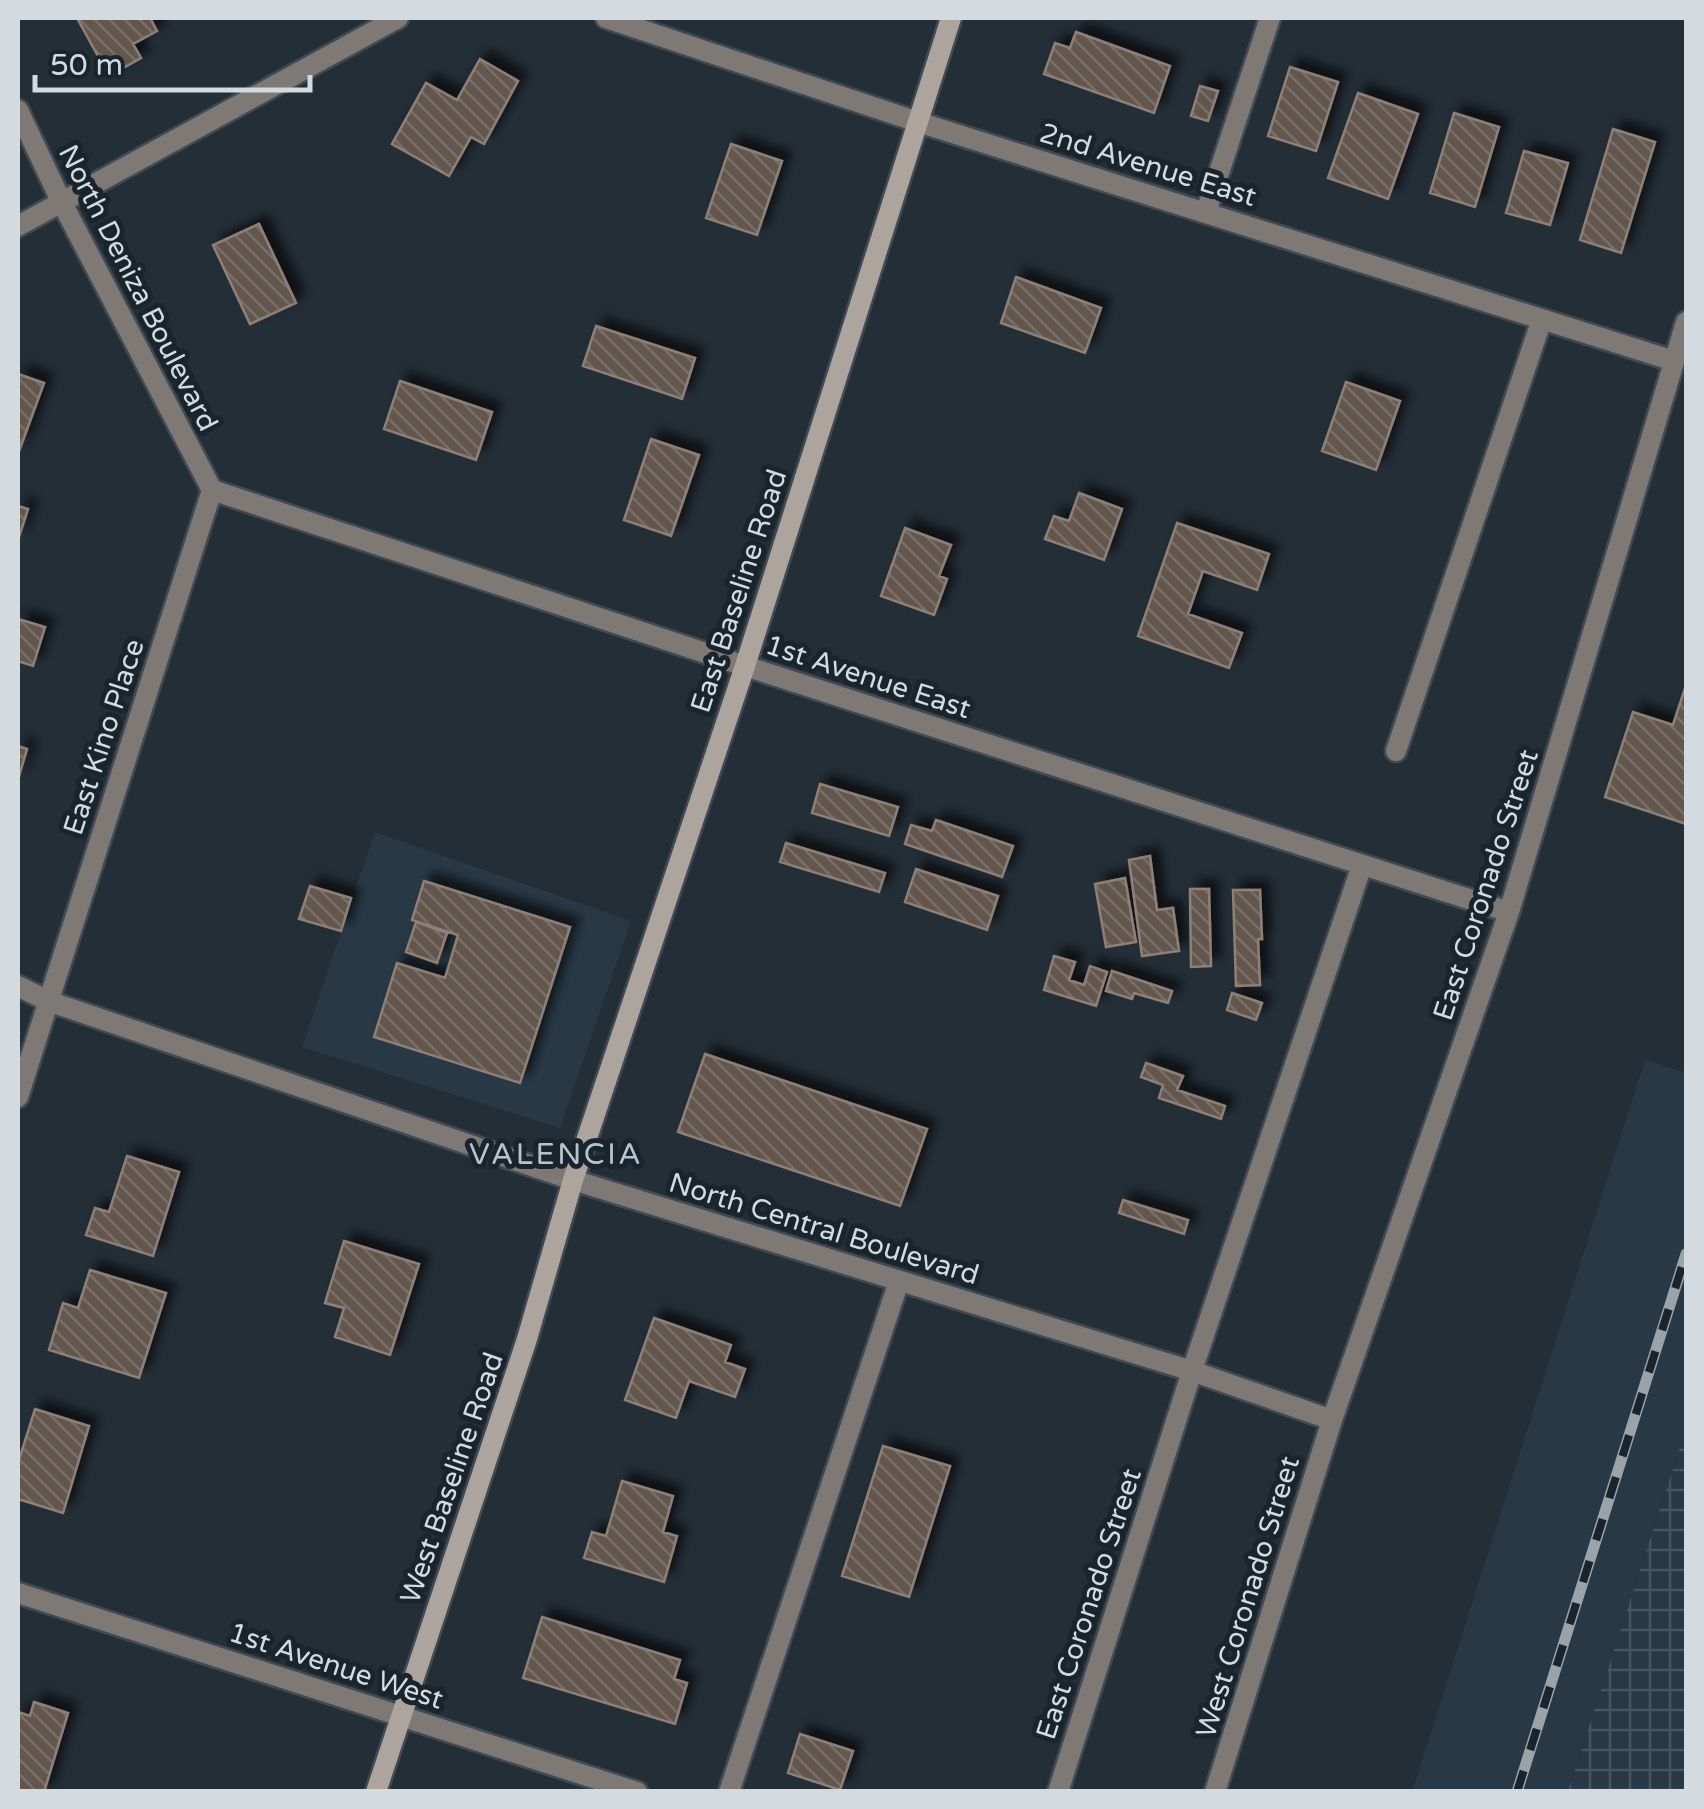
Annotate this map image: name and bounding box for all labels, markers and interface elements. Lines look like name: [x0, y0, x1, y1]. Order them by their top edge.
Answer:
scale bar: [35, 30, 310, 92]
text: 50 m: [50, 47, 123, 84]
street label: 2nd Avenue East: [1036, 116, 1261, 214]
street label: North Deniza Boulevard: [51, 139, 225, 437]
street label: East Baseline Road: [684, 465, 794, 717]
street label: 1st Avenue East: [761, 628, 975, 726]
street label: East Kino Place: [56, 635, 152, 839]
street label: East Coronado Street: [1426, 745, 1546, 1025]
district label: VALENCIA: [469, 1136, 643, 1173]
street label: North Central Boulevard: [665, 1166, 983, 1292]
street label: West Baseline Road: [393, 1348, 511, 1608]
street label: West Coronado Street: [1189, 1452, 1307, 1742]
street label: East Coronado Street: [1029, 1464, 1149, 1744]
street label: 1st Avenue West: [225, 1615, 448, 1717]

